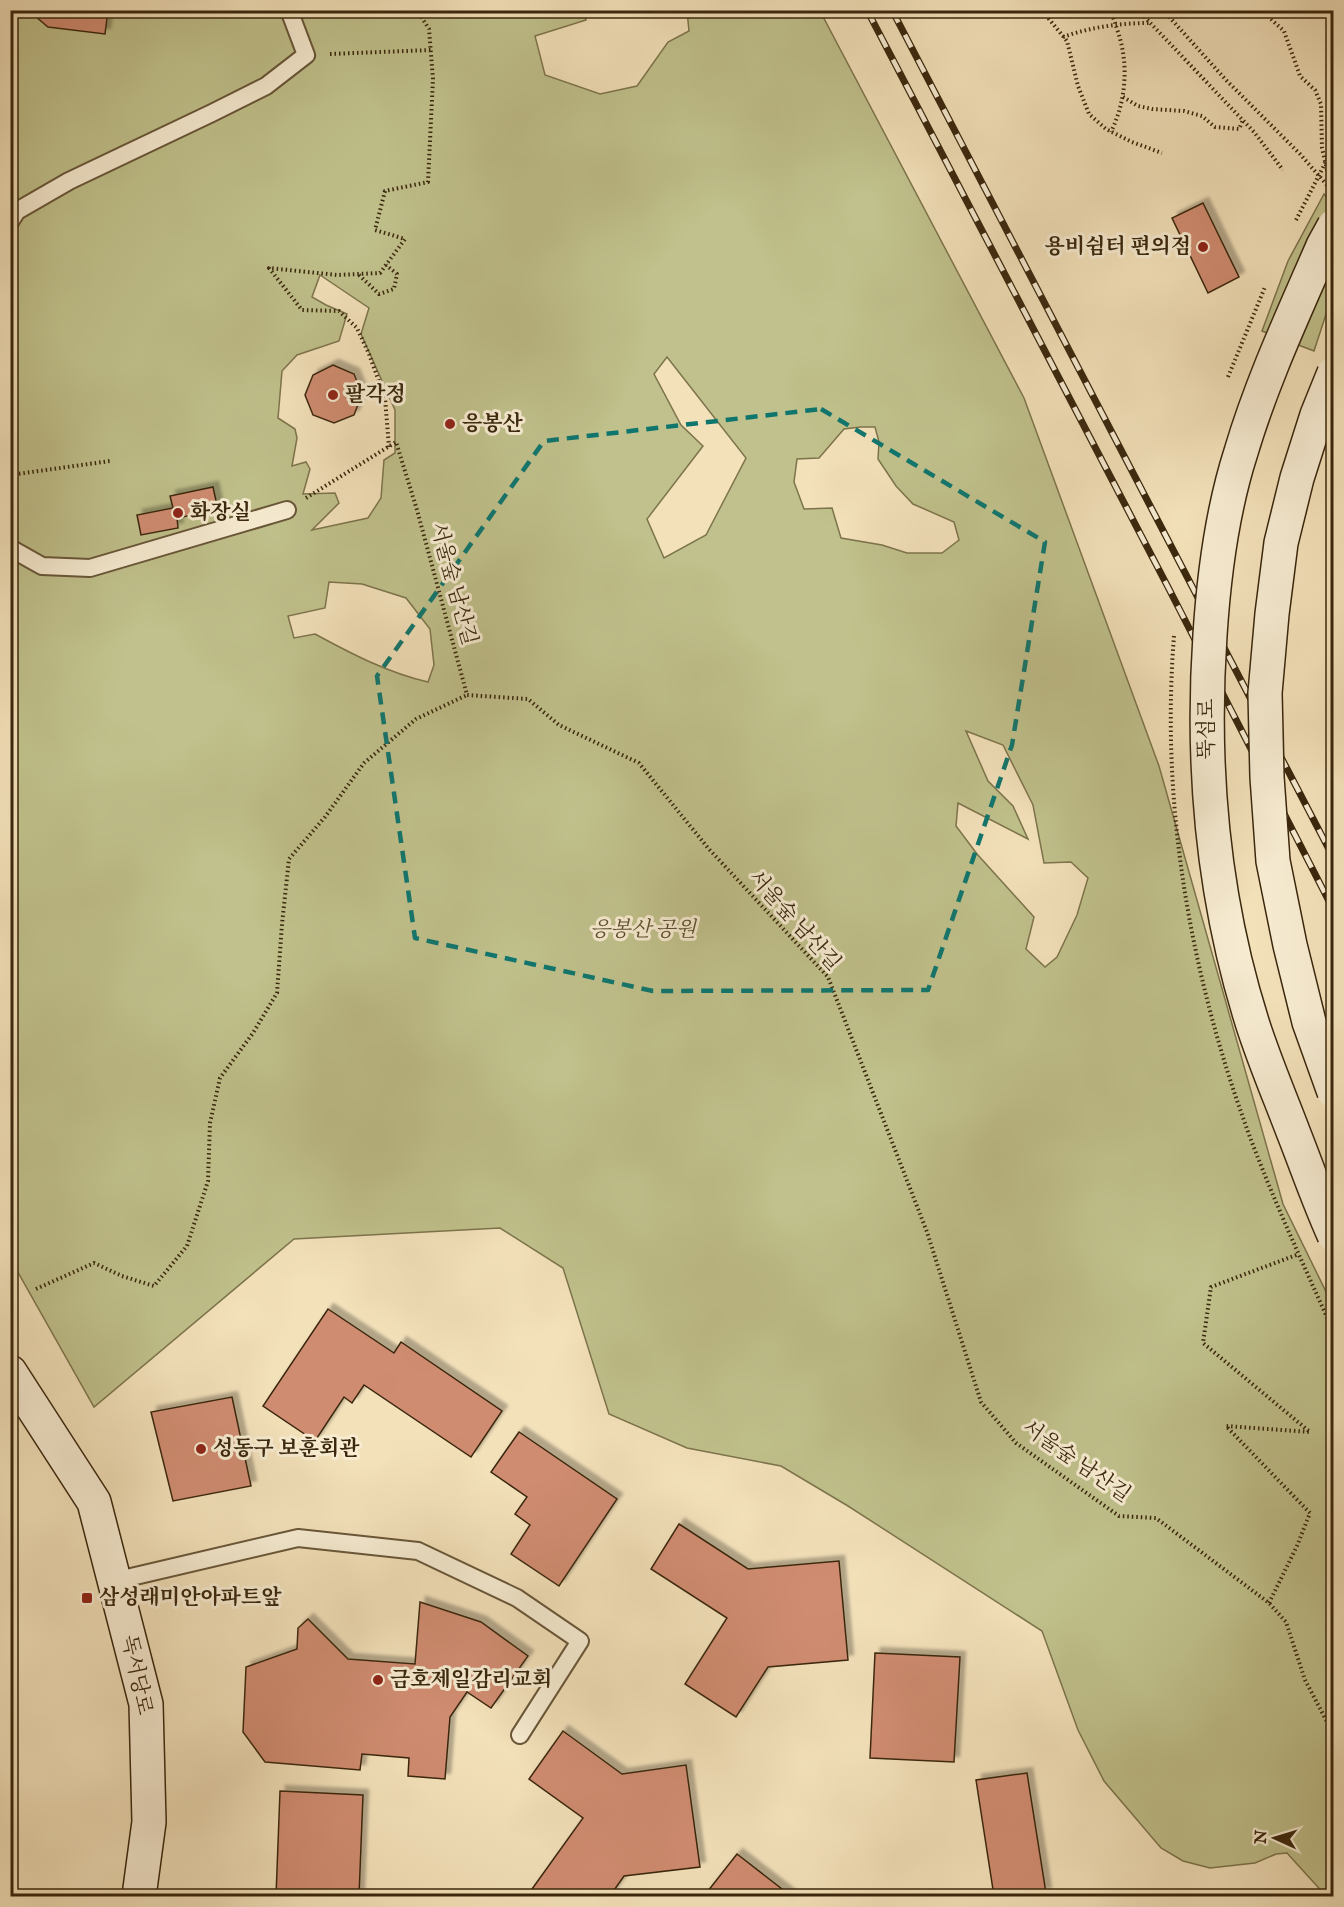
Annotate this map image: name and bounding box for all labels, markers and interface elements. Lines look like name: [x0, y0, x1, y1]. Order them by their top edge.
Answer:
place label: 용비쉼터 편의점: [1044, 234, 1191, 261]
marker: 용비쉼터 편의점: [1196, 240, 1210, 254]
place label: 팔각정: [345, 382, 406, 409]
marker: 팔각정: [326, 388, 340, 402]
place label: 응봉산: [462, 411, 524, 438]
marker: 응봉산: [443, 417, 457, 431]
place label: 화장실: [190, 500, 251, 527]
marker: 화장실: [171, 506, 185, 520]
street label: 서울숲 남산길: [424, 520, 482, 648]
street label: 뚝섬로: [1194, 699, 1221, 759]
street label: 서울숲 남산길: [742, 865, 846, 977]
park label: 응봉산 공원: [590, 917, 698, 944]
street label: 서울숲 남산길: [1017, 1415, 1135, 1509]
place label: 성동구 보훈회관: [213, 1436, 360, 1463]
marker: 성동구 보훈회관: [194, 1442, 208, 1456]
place label: 삼성래미안아파트앞: [99, 1585, 282, 1612]
marker: 삼성래미안아파트앞: [80, 1591, 94, 1605]
street label: 독서당로: [114, 1633, 158, 1717]
place label: 금호제일감리교회: [390, 1667, 552, 1694]
marker: 금호제일감리교회: [371, 1673, 385, 1687]
north arrow: [1245, 1808, 1305, 1868]
text: N: [1252, 1829, 1273, 1846]

